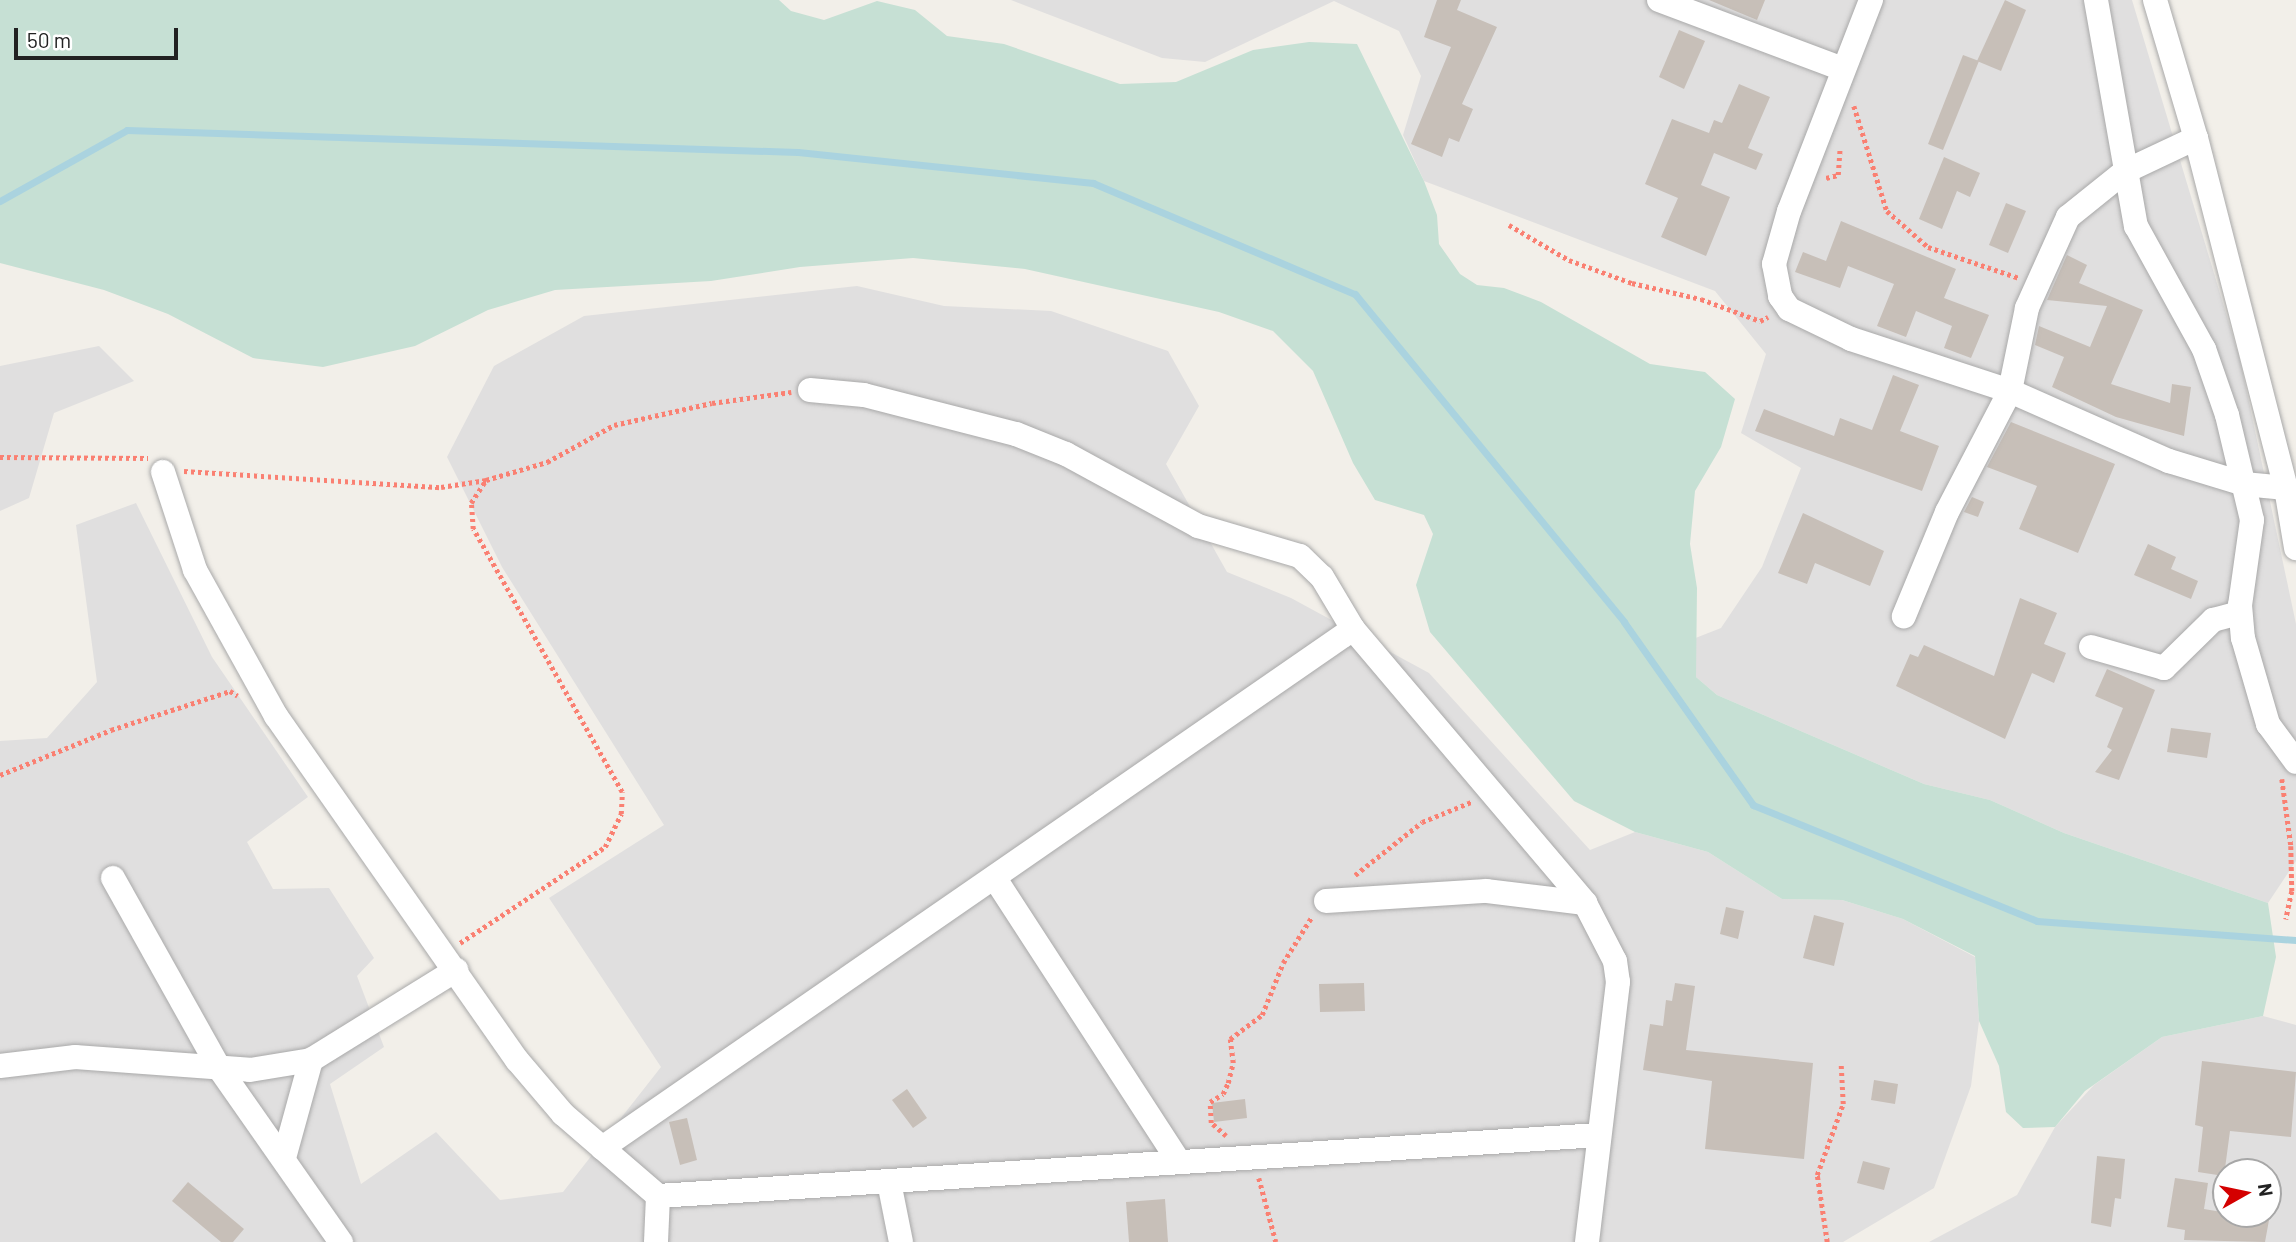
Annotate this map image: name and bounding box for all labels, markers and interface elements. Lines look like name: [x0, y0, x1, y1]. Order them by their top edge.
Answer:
scale bar: [18, 14, 182, 58]
text: 50 m: [27, 27, 71, 52]
north arrow: [2212, 1158, 2282, 1228]
text: N: [2254, 1182, 2279, 1198]

